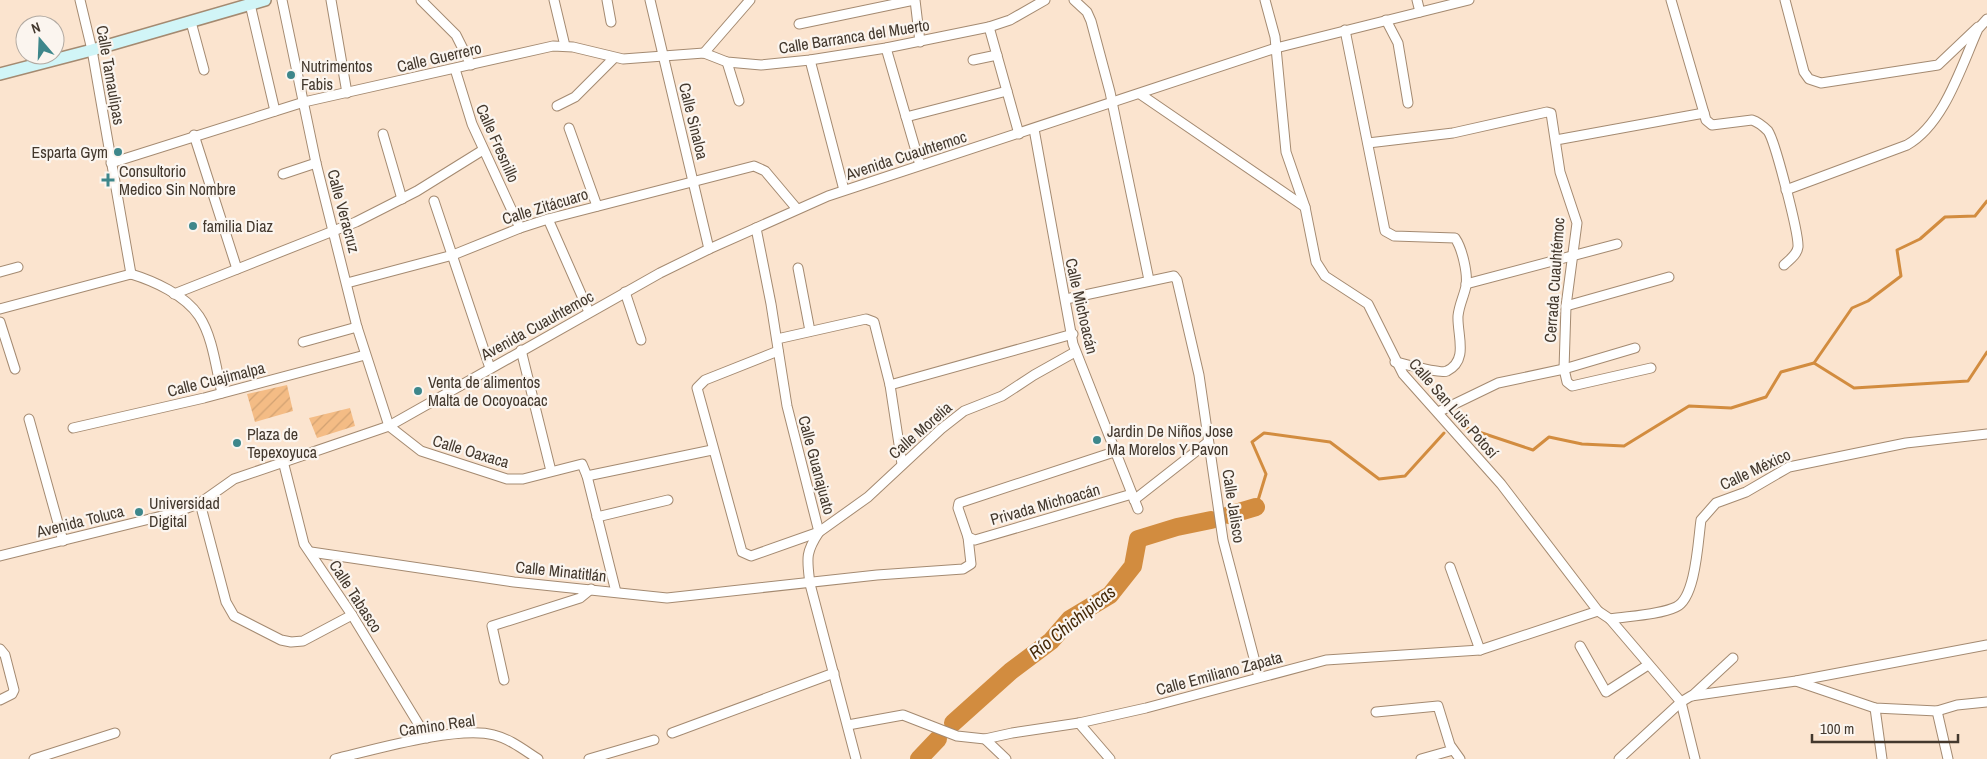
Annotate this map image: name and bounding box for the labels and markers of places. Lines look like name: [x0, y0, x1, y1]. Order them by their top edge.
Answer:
place label: Nutrimentos Fabis: [301, 55, 372, 95]
marker: Nutrimentos Fabis: [285, 69, 297, 81]
place label: Esparta Gym: [31, 141, 108, 163]
marker: Esparta Gym: [112, 146, 124, 158]
place label: Consultorio Medico Sin Nombre: [119, 160, 236, 200]
marker: Consultorio Medico Sin Nombre: [101, 173, 115, 187]
place label: familia Diaz: [203, 215, 273, 237]
marker: familia Diaz: [187, 220, 199, 232]
place label: Venta de alimentos Malta de Ocoyoacac: [428, 371, 548, 411]
marker: Venta de alimentos Malta de Ocoyoacac: [412, 385, 424, 397]
place label: Jardin De Niños Jose Ma Morelos Y Pavon: [1107, 420, 1233, 460]
place label: Plaza de Tepexoyuca: [247, 423, 318, 463]
marker: Jardin De Niños Jose Ma Morelos Y Pavon: [1091, 434, 1103, 446]
marker: Plaza de Tepexoyuca: [231, 437, 243, 449]
place label: Universidad Digital: [149, 492, 220, 532]
marker: Universidad Digital: [133, 506, 145, 518]

